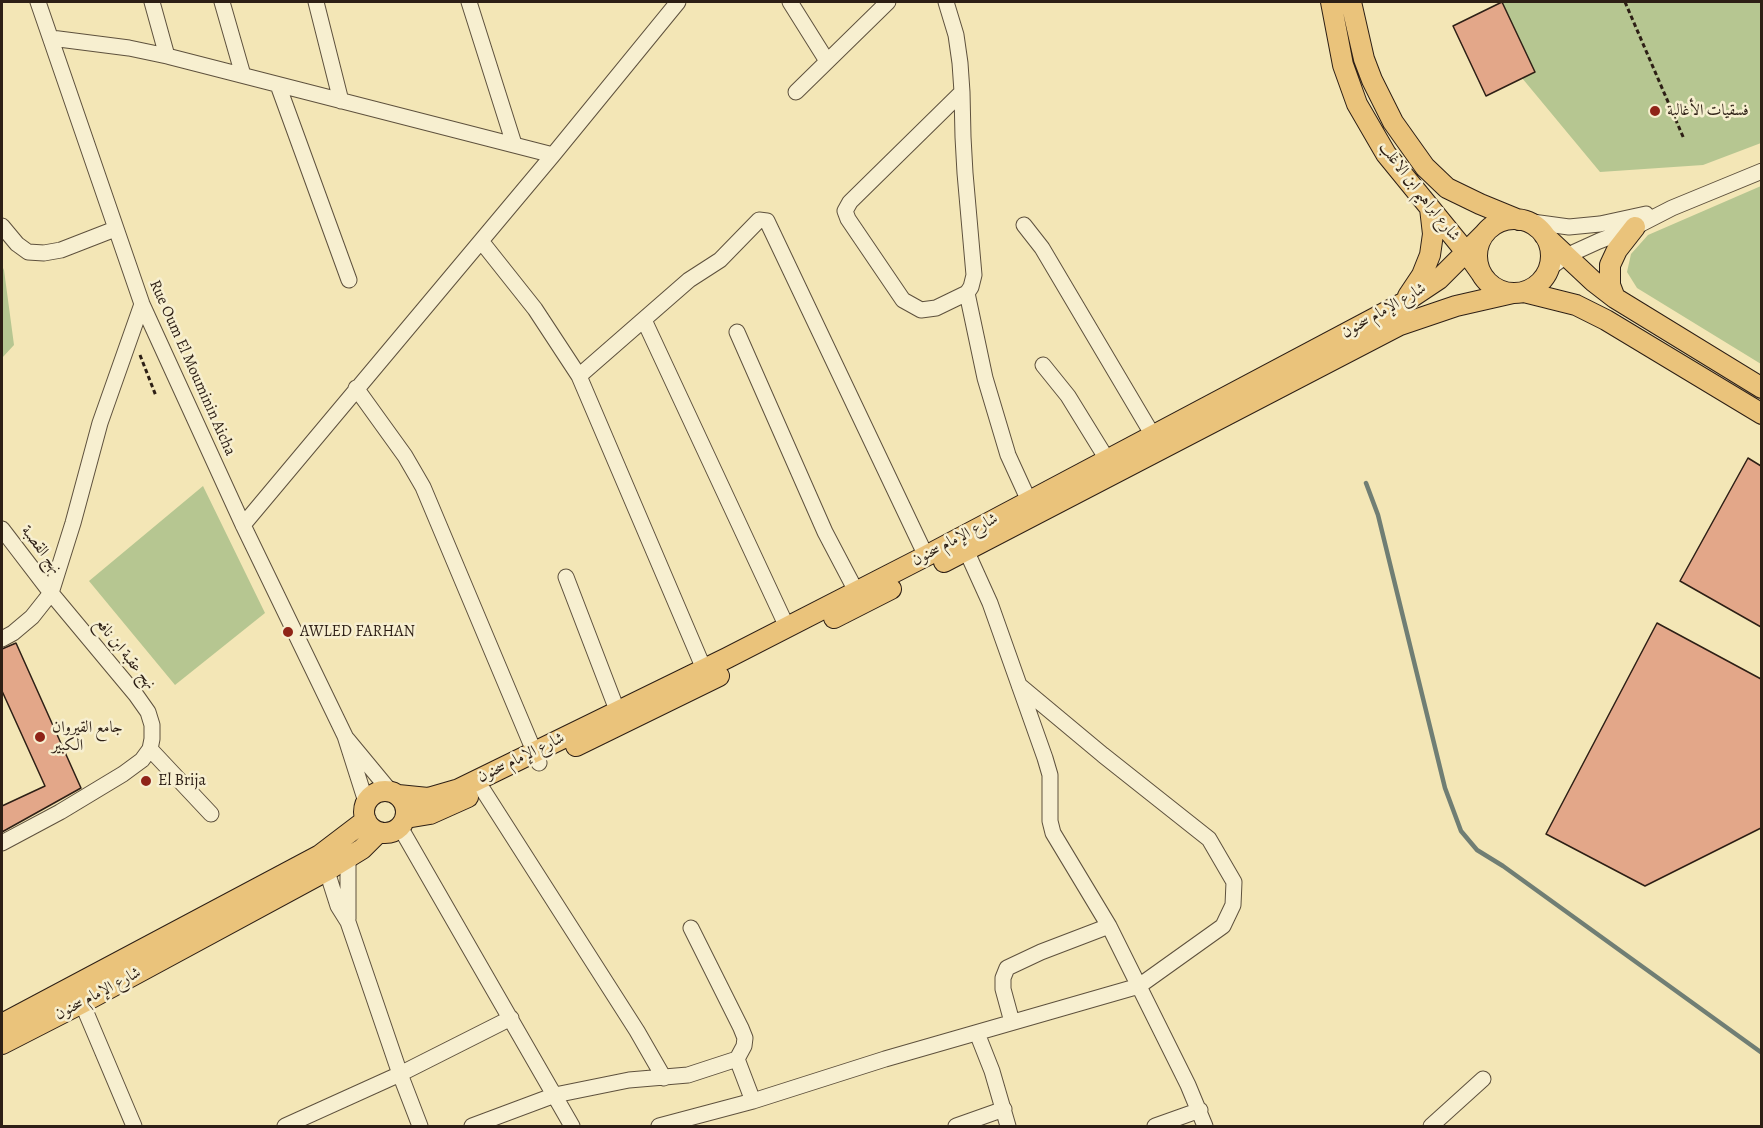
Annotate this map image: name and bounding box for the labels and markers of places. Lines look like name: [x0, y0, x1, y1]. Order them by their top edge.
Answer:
place label: فسقيات الأغالبة: [1667, 101, 1749, 121]
marker: فسقيات الأغالبة: [1648, 104, 1662, 118]
place label: AWLED FARHAN: [300, 622, 415, 642]
marker: AWLED FARHAN: [281, 625, 295, 639]
place label: جامع القيروان الكبير: [52, 718, 123, 756]
marker: جامع القيروان الكبير: [33, 730, 47, 744]
place label: El Brija: [158, 771, 206, 791]
marker: El Brija: [139, 774, 153, 788]

